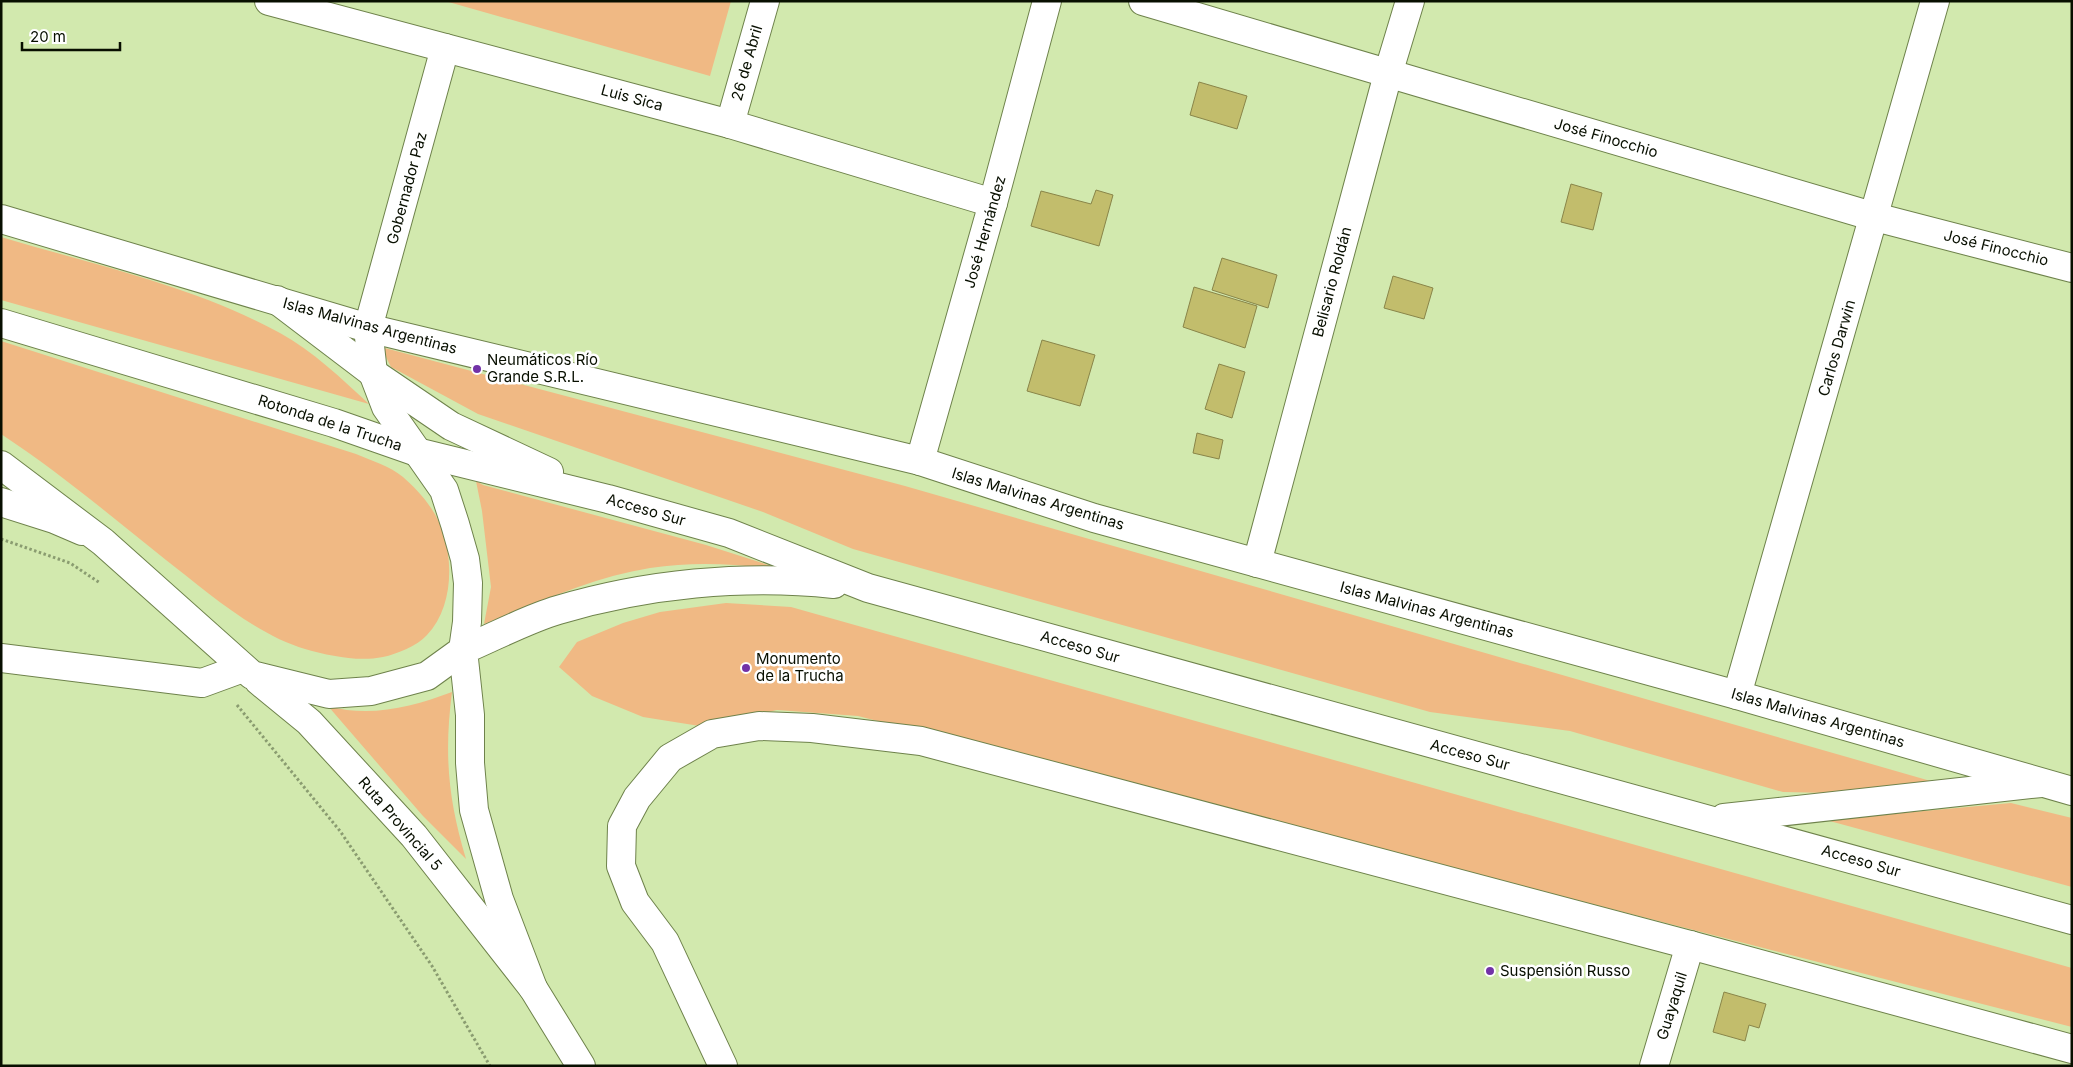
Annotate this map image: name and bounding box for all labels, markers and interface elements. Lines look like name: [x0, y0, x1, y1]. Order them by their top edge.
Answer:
scale bar: [22, 20, 120, 52]
street label: 26 de Abril: [727, 23, 766, 103]
text: 20 m: [30, 27, 66, 46]
street label: Luis Sica: [599, 80, 665, 115]
street label: José Finocchio: [1552, 114, 1660, 161]
street label: Gobernador Paz: [382, 130, 431, 246]
street label: José Hernández: [959, 173, 1010, 290]
street label: Belisario Roldán: [1308, 225, 1355, 339]
street label: José Finocchio: [1942, 225, 2051, 270]
street label: Islas Malvinas Argentinas: [281, 293, 459, 358]
street label: Carlos Darwin: [1814, 297, 1859, 398]
place label: Neumáticos Río Grande S.R.L.: [487, 350, 598, 386]
marker: Neumáticos Río Grande S.R.L.: [471, 363, 483, 375]
street label: Rotonda de la Trucha: [256, 390, 405, 455]
street label: Islas Malvinas Argentinas: [949, 463, 1127, 534]
street label: Acceso Sur: [604, 489, 688, 530]
street label: Islas Malvinas Argentinas: [1338, 577, 1516, 642]
street label: Acceso Sur: [1038, 626, 1122, 667]
place label: Monumento de la Trucha: [756, 649, 844, 685]
marker: Monumento de la Trucha: [740, 662, 752, 674]
street label: Islas Malvinas Argentinas: [1729, 684, 1907, 751]
street label: Acceso Sur: [1428, 735, 1512, 774]
street label: Ruta Provincial 5: [354, 773, 446, 875]
street label: Acceso Sur: [1819, 840, 1903, 881]
place label: Suspensión Russo: [1500, 961, 1630, 980]
marker: Suspensión Russo: [1484, 965, 1496, 977]
street label: Guayaquil: [1652, 969, 1691, 1042]

